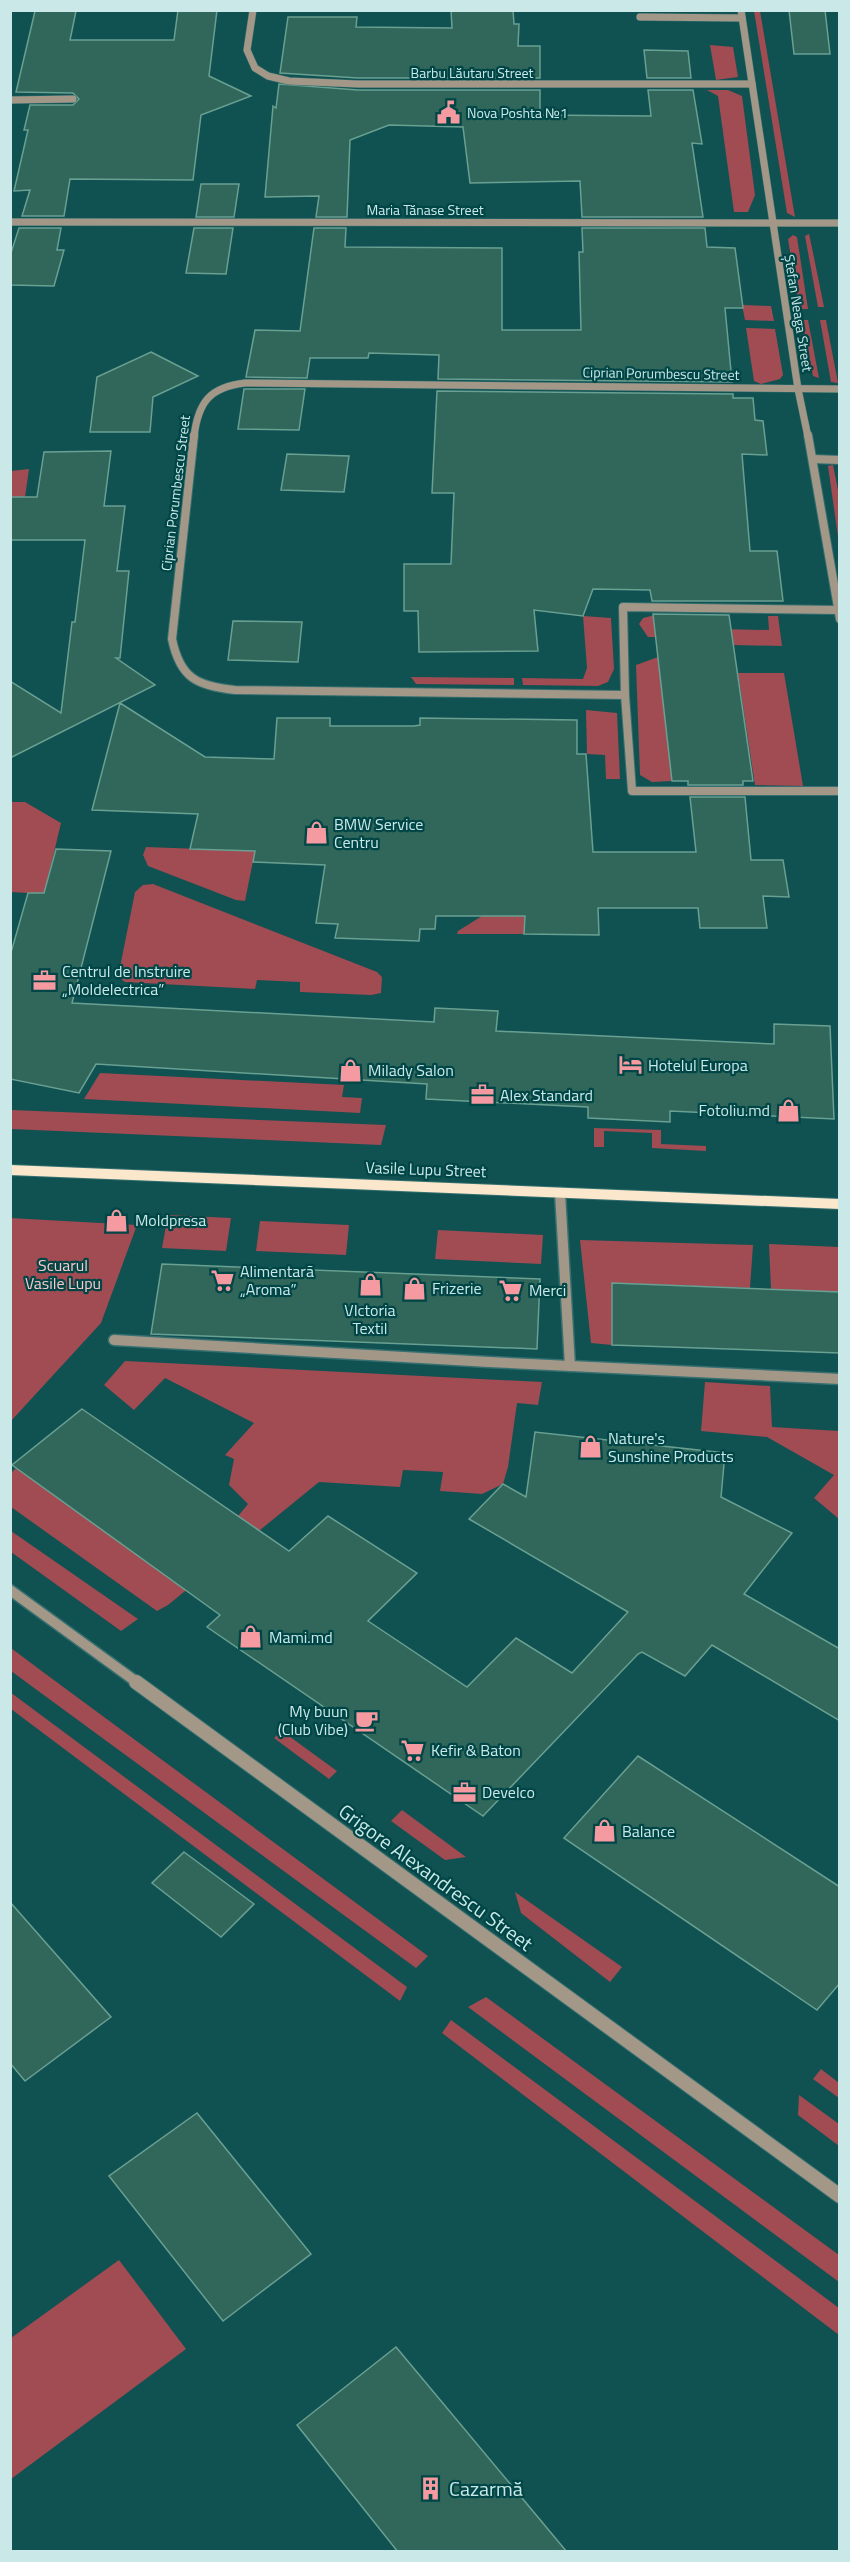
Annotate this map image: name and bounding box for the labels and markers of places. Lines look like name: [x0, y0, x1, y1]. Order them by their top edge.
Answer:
public building icon: Nova Poshta №1: [436, 99, 462, 125]
place label: Nova Poshta №1: [467, 102, 568, 123]
place label: BMW Service Centru: [334, 812, 423, 854]
shop icon: BMW Service Centru: [303, 820, 329, 846]
place label: Centrul de Instruire „Moldelectrica”: [62, 959, 191, 1001]
office icon: Centrul de Instruire „Moldelectrica”: [31, 967, 57, 993]
hotel icon: Hotelul Europa: [617, 1052, 643, 1078]
place label: Hotelul Europa: [648, 1053, 748, 1077]
shop icon: Milady Salon: [337, 1057, 363, 1083]
place label: Milady Salon: [368, 1058, 454, 1082]
office icon: Alex Standard: [469, 1082, 495, 1108]
place label: Alex Standard: [500, 1083, 593, 1107]
shop icon: Fotoliu.md: [775, 1097, 801, 1123]
place label: Fotoliu.md: [698, 1098, 770, 1122]
shop icon: Moldpresa: [104, 1207, 130, 1233]
place label: Moldpresa: [135, 1208, 206, 1232]
place label: Alimentară „Aroma”: [240, 1259, 314, 1301]
supermarket icon: Alimentară „Aroma”: [209, 1267, 235, 1293]
shop icon: VIctoria Textil: [357, 1272, 383, 1298]
shop icon: Frizerie: [401, 1275, 427, 1301]
place label: Frizerie: [432, 1276, 482, 1300]
supermarket icon: Merci: [498, 1277, 524, 1303]
place label: Merci: [529, 1278, 566, 1302]
place label: VIctoria Textil: [344, 1298, 396, 1340]
place label: Nature's Sunshine Products: [608, 1426, 734, 1468]
shop icon: Nature's Sunshine Products: [577, 1434, 603, 1460]
shop icon: Mami.md: [238, 1624, 264, 1650]
place label: Mami.md: [269, 1625, 333, 1649]
place label: My buun (Club Vibe): [278, 1699, 348, 1741]
cafe icon: My buun (Club Vibe): [353, 1707, 379, 1733]
supermarket icon: Kefir & Baton: [400, 1737, 426, 1763]
place label: Kefir & Baton: [431, 1738, 521, 1762]
office icon: Develco: [451, 1779, 477, 1805]
place label: Develco: [482, 1780, 535, 1804]
shop icon: Balance: [591, 1818, 617, 1844]
place label: Balance: [622, 1819, 675, 1843]
place label: Cazarmă: [449, 2473, 523, 2504]
building icon: Cazarmă: [418, 2475, 444, 2501]

